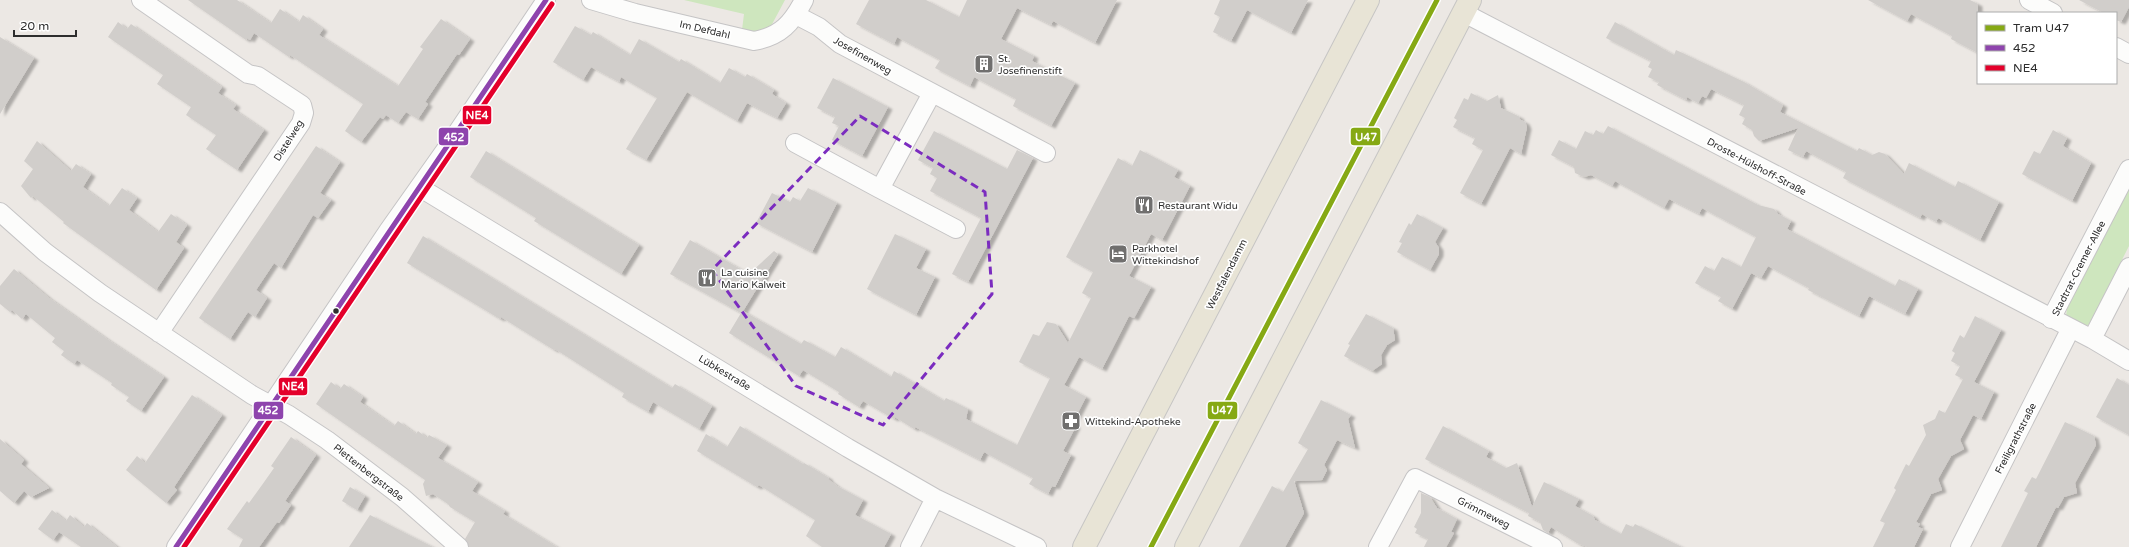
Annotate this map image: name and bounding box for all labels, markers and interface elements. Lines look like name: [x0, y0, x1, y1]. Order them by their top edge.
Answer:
scale bar: [14, 12, 76, 38]
legend: [1977, 12, 2117, 84]
street label: Im Defdahl: [678, 18, 731, 42]
text: 20 m: [20, 19, 49, 33]
text: Tram U47: [2013, 21, 2069, 35]
street label: Josefinenweg: [831, 34, 894, 77]
text: 452: [2013, 41, 2036, 55]
building icon: St. Josefinenstift: [973, 53, 995, 75]
place label: St. Josefinenstift: [998, 53, 1062, 77]
text: NE4: [2013, 61, 2038, 75]
line badge: NE4: [462, 105, 492, 125]
text: NE4: [466, 109, 488, 122]
street label: Distelweg: [271, 118, 306, 163]
line badge: 452: [438, 127, 469, 146]
line badge: U47: [1350, 127, 1381, 146]
text: 452: [444, 131, 464, 144]
text: U47: [1355, 131, 1377, 144]
street label: Droste-Hülshoff-Straße: [1705, 136, 1808, 198]
restaurant icon: Restaurant Widu: [1133, 194, 1155, 216]
place label: Restaurant Widu: [1158, 200, 1238, 212]
street label: Stadtrat-Cremer-Allee: [2050, 219, 2108, 318]
street label: Westfalendamm: [1204, 237, 1250, 312]
hotel icon: Parkhotel Wittekindshof: [1107, 243, 1129, 265]
place label: Parkhotel Wittekindshof: [1132, 243, 1199, 267]
restaurant icon: La cuisine Mario Kalweit: [696, 267, 718, 289]
place label: La cuisine Mario Kalweit: [721, 267, 786, 291]
unlabelled marker: [331, 306, 341, 316]
street label: Lübkestraße: [696, 353, 753, 393]
line badge: NE4: [278, 377, 308, 396]
text: NE4: [282, 380, 304, 393]
line badge: 452: [253, 401, 284, 420]
line badge: U47: [1207, 401, 1238, 420]
street label: Freiligrathstraße: [1993, 401, 2039, 476]
text: 452: [258, 404, 278, 417]
text: U47: [1211, 404, 1233, 417]
pharmacy icon: Wittekind-Apotheke: [1060, 410, 1082, 432]
place label: Wittekind-Apotheke: [1085, 416, 1181, 428]
street label: Plettenbergstraße: [331, 442, 406, 504]
street label: Grimmeweg: [1455, 494, 1512, 531]

